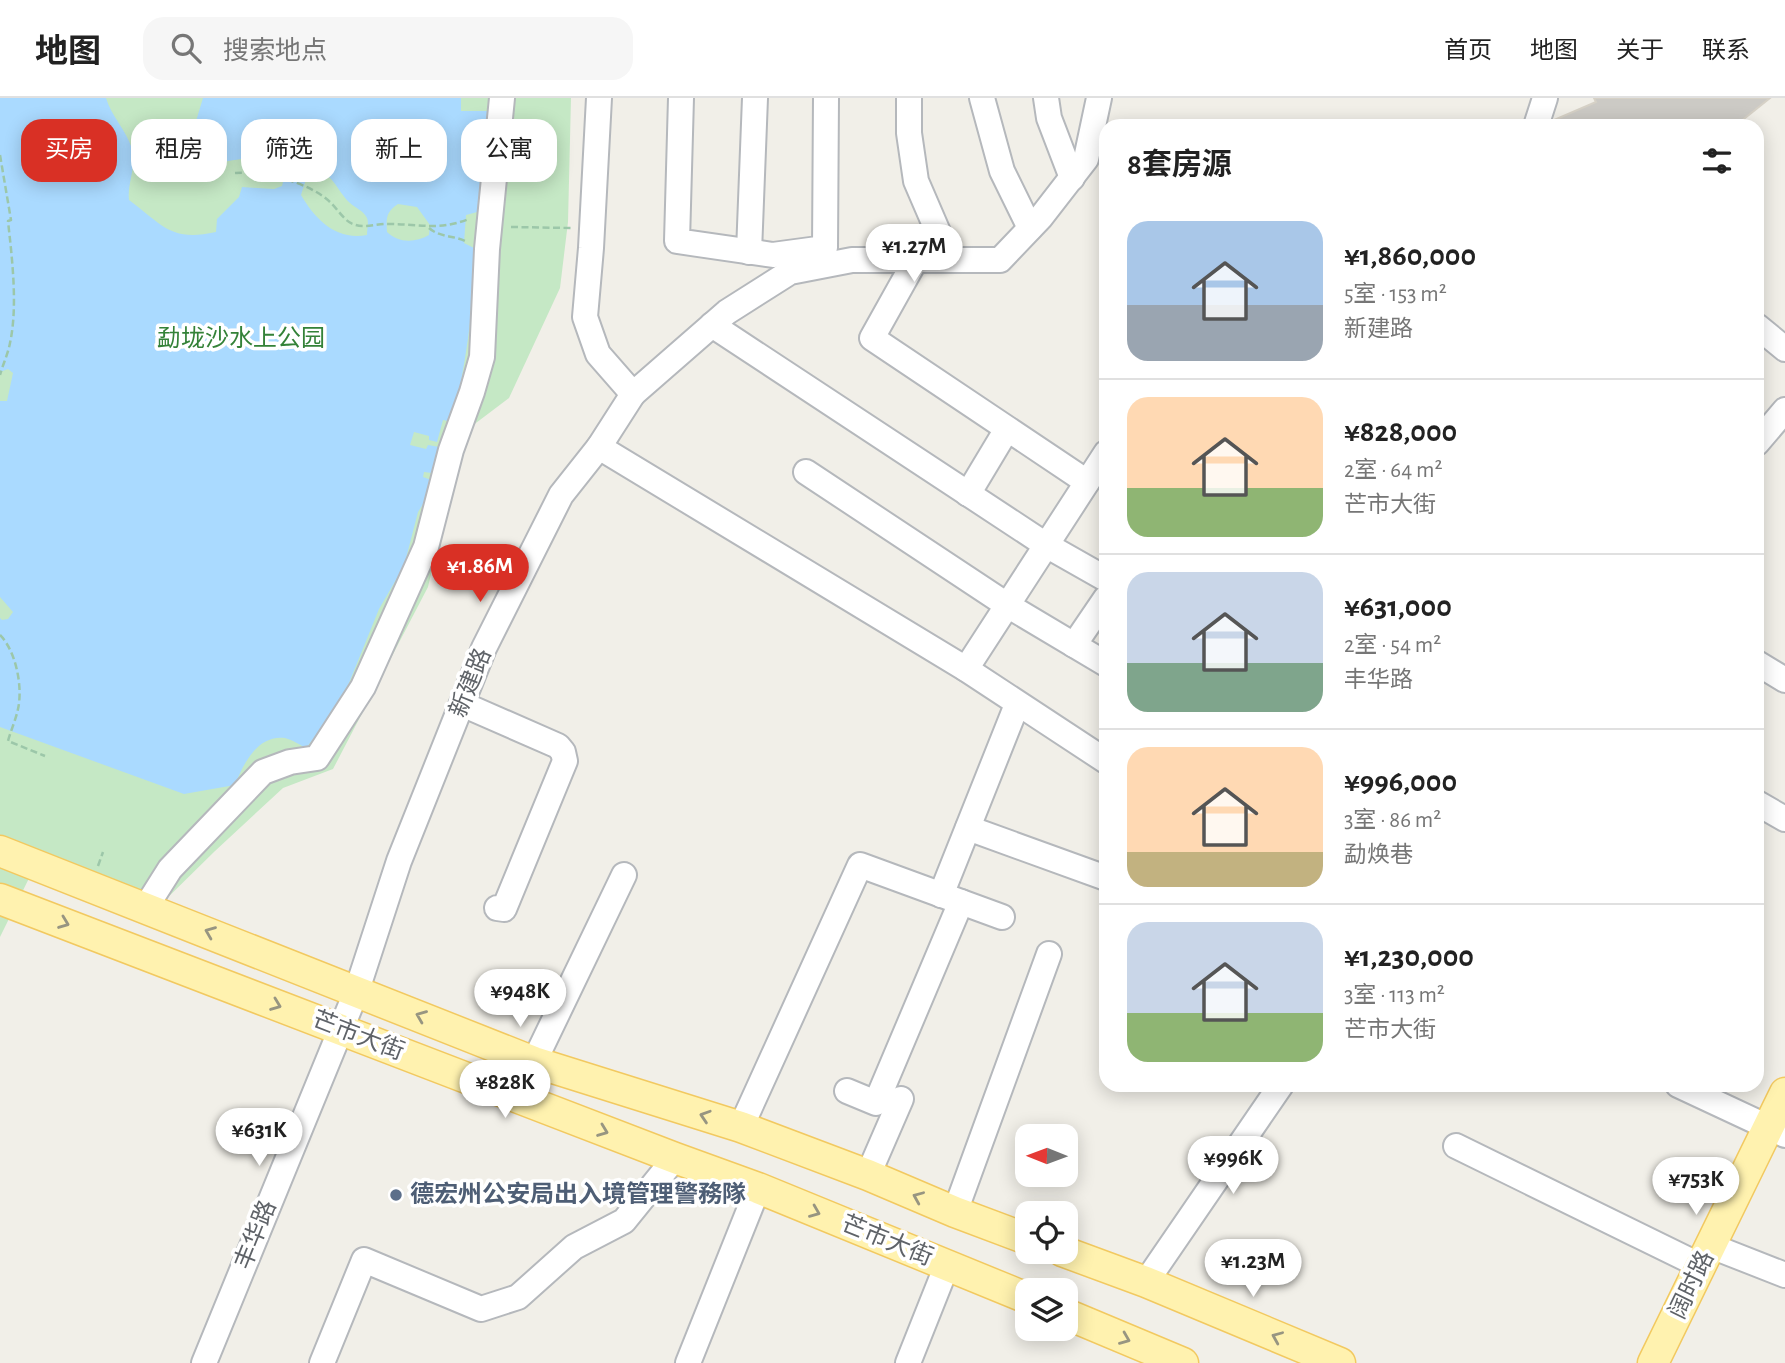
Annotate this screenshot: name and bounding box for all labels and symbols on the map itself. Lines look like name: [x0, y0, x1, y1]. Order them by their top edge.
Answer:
pin: ¥1.27M: [857, 225, 971, 284]
park label: 勐垅沙水上公园: [157, 325, 325, 351]
pin: ¥1.86M: [423, 545, 537, 604]
street label: 新建路: [445, 644, 496, 721]
one-way arrow: [57, 915, 69, 929]
one-way arrow: [205, 927, 217, 941]
pin: ¥948K: [471, 970, 569, 1029]
one-way arrow: [269, 997, 282, 1011]
street label: 芒市大街: [309, 1006, 408, 1064]
one-way arrow: [416, 1011, 428, 1025]
pin: ¥828K: [456, 1060, 554, 1120]
pin: ¥631K: [210, 1108, 308, 1168]
one-way arrow: [700, 1110, 712, 1124]
one-way arrow: [596, 1122, 608, 1136]
north arrow: [1015, 1124, 1078, 1186]
pin: ¥996K: [1184, 1136, 1282, 1196]
pin: ¥753K: [1647, 1158, 1745, 1217]
place label: 德宏州公安局出入境管理警務隊: [410, 1181, 746, 1207]
marker: 德宏州公安局出入境管理警務隊: [388, 1187, 404, 1203]
one-way arrow: [913, 1191, 925, 1205]
street label: 丰华路: [230, 1196, 281, 1273]
one-way arrow: [809, 1203, 821, 1217]
street label: 芒市大街: [838, 1210, 937, 1270]
pin: ¥1.23M: [1196, 1240, 1310, 1299]
street label: 阔时路: [1664, 1247, 1719, 1323]
one-way arrow: [1118, 1330, 1130, 1344]
one-way arrow: [1272, 1331, 1284, 1345]

